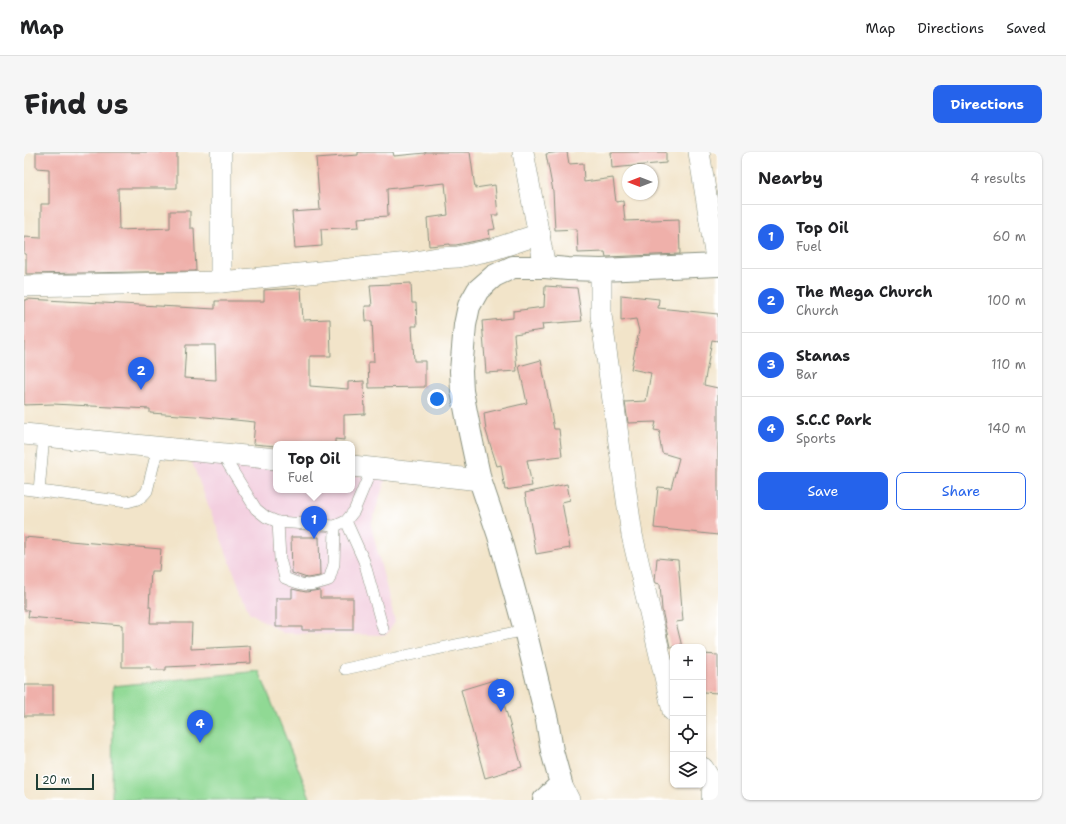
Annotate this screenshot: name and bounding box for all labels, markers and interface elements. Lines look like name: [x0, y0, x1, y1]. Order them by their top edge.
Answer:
text: Map: [20, 15, 64, 40]
text: Map: [866, 19, 896, 37]
text: Directions: [918, 19, 984, 37]
text: Saved: [1006, 19, 1046, 37]
text: Find us: [24, 85, 129, 123]
button: Directions: [933, 85, 1042, 123]
north arrow: [622, 164, 658, 200]
text: Nearby: [758, 167, 823, 189]
text: 4 results: [970, 170, 1026, 187]
text: Top Oil: [796, 218, 849, 238]
text: 1: [768, 228, 774, 245]
text: 60 m: [993, 228, 1026, 245]
text: Fuel: [796, 238, 821, 255]
text: The Mega Church: [796, 282, 932, 302]
text: 2: [766, 292, 776, 309]
text: 100 m: [987, 292, 1026, 309]
text: Church: [796, 302, 839, 319]
text: Stanas: [796, 346, 850, 366]
text: 3: [766, 356, 776, 373]
text: 110 m: [991, 356, 1026, 373]
pin: 2: [128, 357, 154, 390]
text: Bar: [796, 366, 818, 383]
your location: [427, 389, 447, 409]
text: S.C.C Park: [796, 410, 872, 430]
text: 4: [766, 420, 776, 437]
text: 140 m: [987, 420, 1026, 437]
text: Sports: [796, 430, 836, 447]
popup: [273, 441, 355, 493]
text: Top Oil: [288, 449, 340, 469]
text: Fuel: [288, 469, 313, 486]
button: Save: [758, 472, 888, 510]
button: Share: [896, 472, 1026, 510]
pin: 1: [301, 506, 327, 539]
map controls: [670, 644, 706, 788]
button: +: [670, 644, 706, 680]
pin: 3: [488, 679, 514, 712]
button: −: [670, 680, 706, 716]
pin: 4: [187, 710, 213, 743]
button: locate: [670, 716, 706, 752]
button: layers: [670, 752, 706, 788]
scale bar: [36, 772, 94, 791]
text: 20 m: [42, 773, 70, 788]

